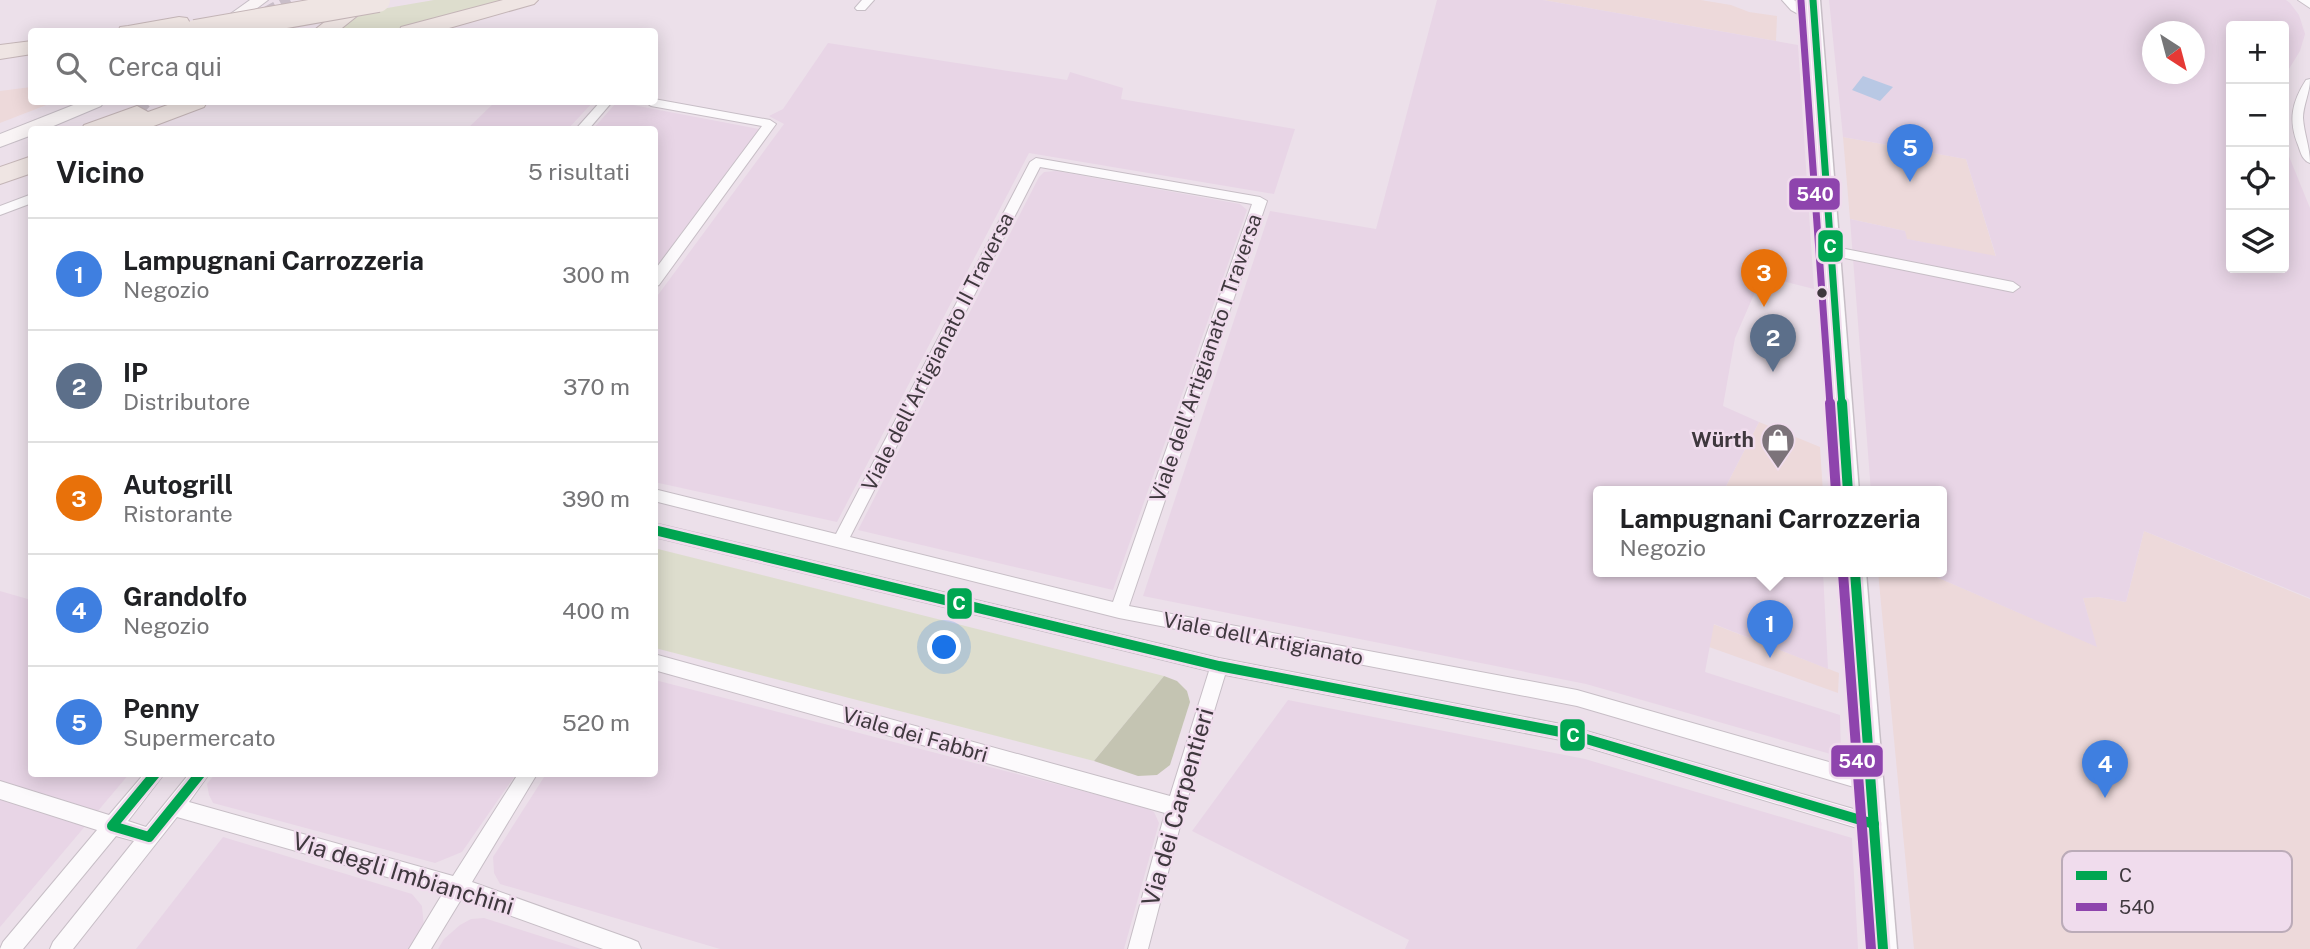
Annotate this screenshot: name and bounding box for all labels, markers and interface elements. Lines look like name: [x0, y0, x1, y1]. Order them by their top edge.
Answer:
north arrow: [2142, 21, 2205, 84]
map controls: [2226, 21, 2289, 273]
button: +: [2226, 21, 2289, 84]
search box: [28, 28, 658, 105]
icon: search: [52, 48, 90, 86]
text: Cerca qui: [108, 51, 222, 82]
button: −: [2226, 84, 2289, 147]
pin: 5: [1887, 124, 1933, 182]
button: locate: [2226, 147, 2289, 210]
text: Vicino: [56, 154, 145, 190]
text: 5 risultati: [528, 158, 630, 185]
line badge: 540: [1788, 177, 1841, 211]
text: 540: [1796, 183, 1834, 205]
street label: Viale dell'Artigianato II Traversa: [856, 208, 1019, 495]
street label: Viale dell'Artigianato I Traversa: [1144, 210, 1267, 505]
button: layers: [2226, 210, 2289, 273]
line badge: C: [1817, 229, 1844, 263]
text: C: [1823, 235, 1837, 257]
text: Lampugnani Carrozzeria: [123, 245, 424, 276]
pin: 3: [1741, 249, 1787, 307]
text: 1: [74, 261, 84, 288]
text: 300 m: [562, 261, 630, 288]
text: Negozio: [123, 276, 210, 303]
unlabelled marker: [1815, 286, 1829, 300]
pin: 2: [1750, 314, 1796, 372]
text: IP: [123, 357, 148, 388]
text: 2: [72, 373, 86, 400]
text: 370 m: [563, 373, 630, 400]
text: Distributore: [123, 388, 250, 415]
shop icon: Würth: [1759, 421, 1797, 470]
place label: Würth: [1691, 427, 1754, 452]
text: Autogrill: [123, 469, 233, 500]
text: 3: [71, 485, 87, 512]
text: 390 m: [562, 485, 630, 512]
popup: [1593, 486, 1947, 577]
text: Ristorante: [123, 500, 233, 527]
text: Lampugnani Carrozzeria: [1620, 503, 1920, 534]
text: Negozio: [1620, 534, 1706, 561]
text: Grandolfo: [123, 581, 247, 612]
line badge: C: [946, 587, 973, 620]
text: C: [952, 592, 966, 614]
text: 4: [71, 597, 87, 624]
text: 400 m: [562, 597, 630, 624]
pin: 1: [1747, 600, 1793, 658]
street label: Viale dell'Artigianato: [1161, 607, 1365, 670]
text: Negozio: [123, 612, 210, 639]
your location: [927, 630, 961, 664]
text: Penny: [123, 693, 200, 724]
street label: Viale dei Fabbri: [839, 702, 991, 767]
street label: Via dei Carpentieri: [1135, 704, 1219, 909]
text: 5: [71, 709, 87, 736]
text: 520 m: [562, 709, 630, 736]
line badge: C: [1559, 718, 1586, 752]
text: Supermercato: [123, 724, 276, 751]
text: C: [1566, 724, 1580, 746]
pin: 4: [2082, 740, 2128, 798]
line badge: 540: [1830, 744, 1884, 778]
text: 540: [1838, 750, 1876, 772]
street label: Via degli Imbianchini: [289, 826, 517, 920]
legend: [2062, 851, 2292, 932]
text: C: [2119, 864, 2132, 886]
text: 540: [2119, 896, 2155, 918]

